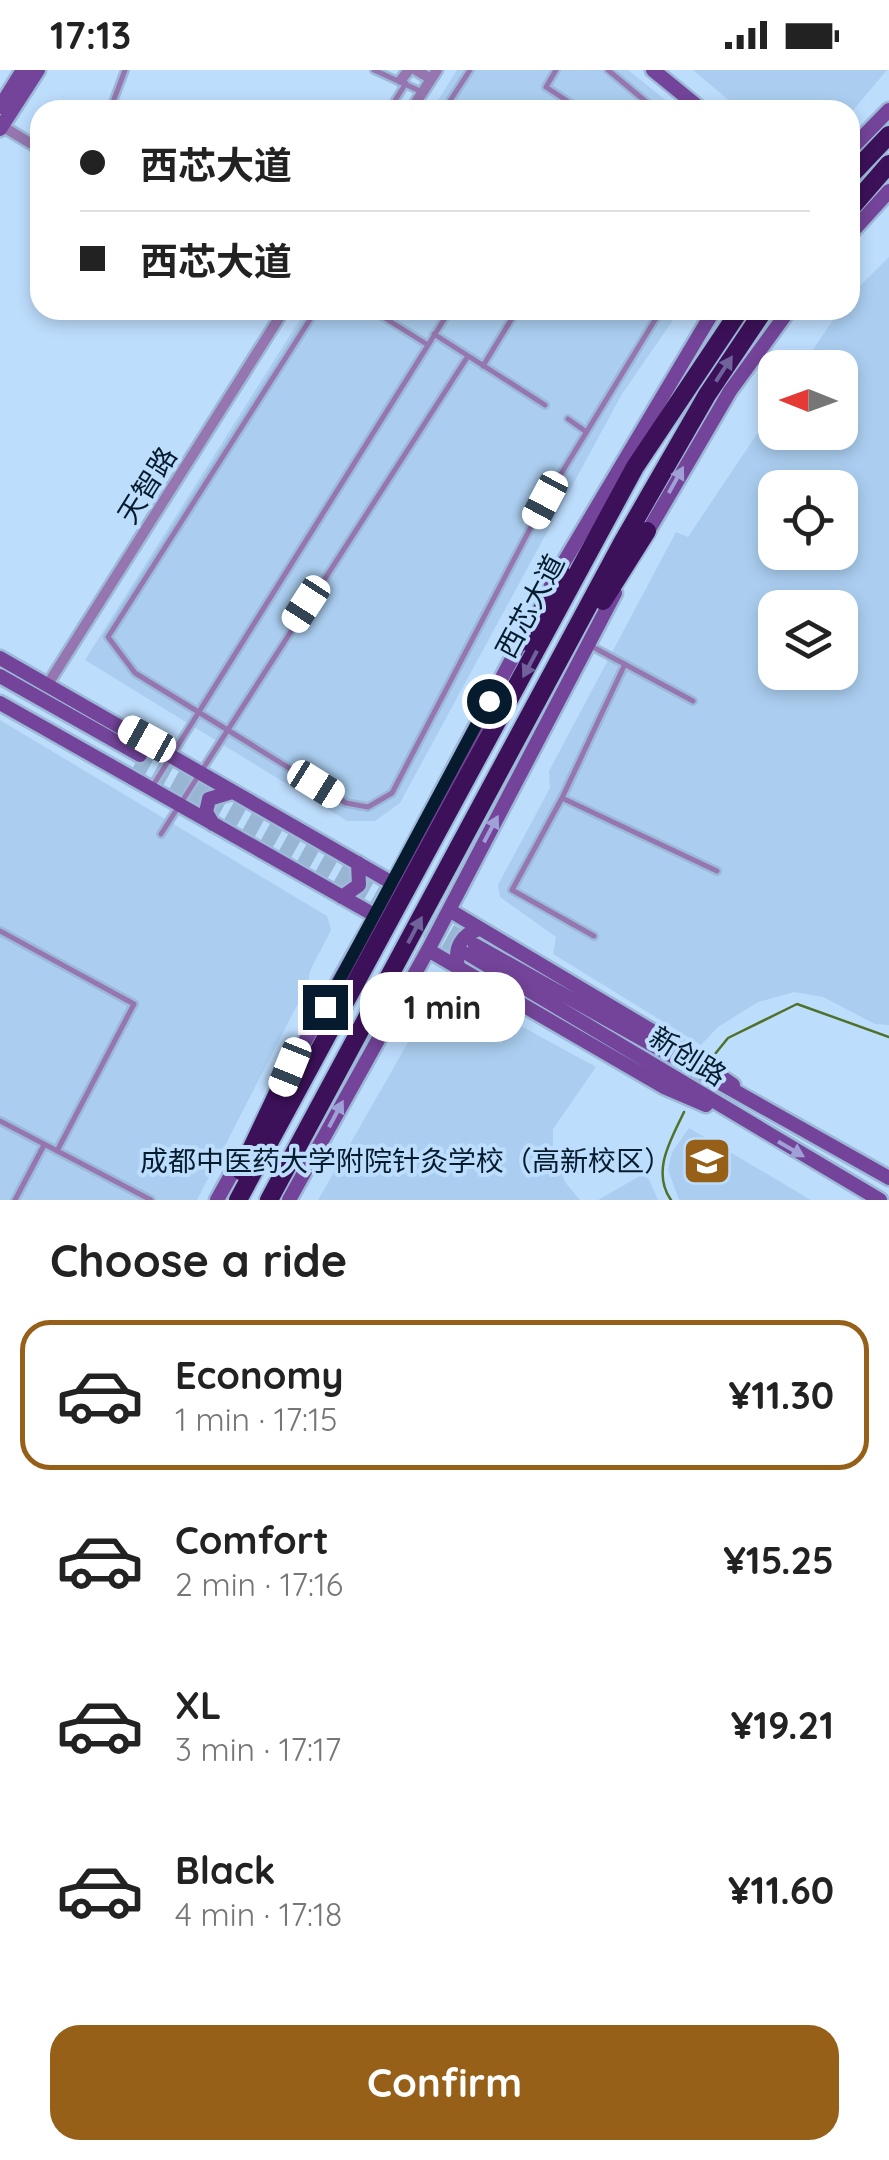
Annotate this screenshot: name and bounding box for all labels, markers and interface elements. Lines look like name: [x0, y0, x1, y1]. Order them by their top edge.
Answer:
text: 17:13: [50, 11, 131, 59]
text: 西芯大道: [140, 141, 292, 189]
text: 西芯大道: [140, 237, 292, 285]
north arrow: [758, 350, 858, 450]
map controls: [758, 350, 858, 690]
one-way arrow: [714, 355, 732, 383]
street label: 天智路: [109, 440, 184, 530]
one-way arrow: [667, 465, 684, 494]
car: [518, 466, 572, 534]
button: locate: [758, 470, 858, 570]
street label: 西芯大道: [488, 548, 571, 663]
car: [277, 571, 335, 637]
button: layers: [758, 590, 858, 690]
one-way arrow: [522, 650, 539, 679]
route start: [467, 679, 512, 724]
car: [113, 711, 181, 767]
car: [283, 755, 349, 813]
one-way arrow: [483, 814, 500, 843]
one-way arrow: [407, 915, 424, 944]
callout: 1 min: [360, 972, 525, 1042]
route end: [303, 985, 348, 1030]
text: 1 min: [404, 987, 481, 1027]
street label: 新创路: [643, 1018, 733, 1093]
car: [265, 1034, 315, 1100]
one-way arrow: [327, 1100, 344, 1129]
school or university icon: 成都中医药大学附院针灸学校（高新校区）: [681, 1135, 733, 1187]
one-way arrow: [777, 1140, 805, 1158]
place label: 成都中医药大学附院针灸学校（高新校区）: [140, 1143, 672, 1178]
text: Choose a ride: [50, 1232, 347, 1288]
icon: car: [55, 1350, 145, 1440]
text: Economy: [175, 1351, 344, 1399]
text: ¥11.30: [729, 1371, 834, 1419]
text: 1 min · 17:15: [175, 1399, 337, 1439]
icon: car: [55, 1515, 145, 1605]
text: Comfort: [175, 1516, 329, 1564]
text: ¥15.25: [723, 1536, 834, 1584]
text: 2 min · 17:16: [175, 1564, 343, 1604]
icon: car: [55, 1680, 145, 1770]
text: XL: [175, 1681, 221, 1729]
text: ¥19.21: [731, 1701, 834, 1749]
text: 3 min · 17:17: [175, 1729, 341, 1769]
icon: car: [55, 1845, 145, 1935]
text: Black: [175, 1846, 275, 1894]
text: ¥11.60: [728, 1866, 834, 1914]
text: 4 min · 17:18: [175, 1894, 342, 1934]
button: Confirm: [50, 2025, 839, 2140]

